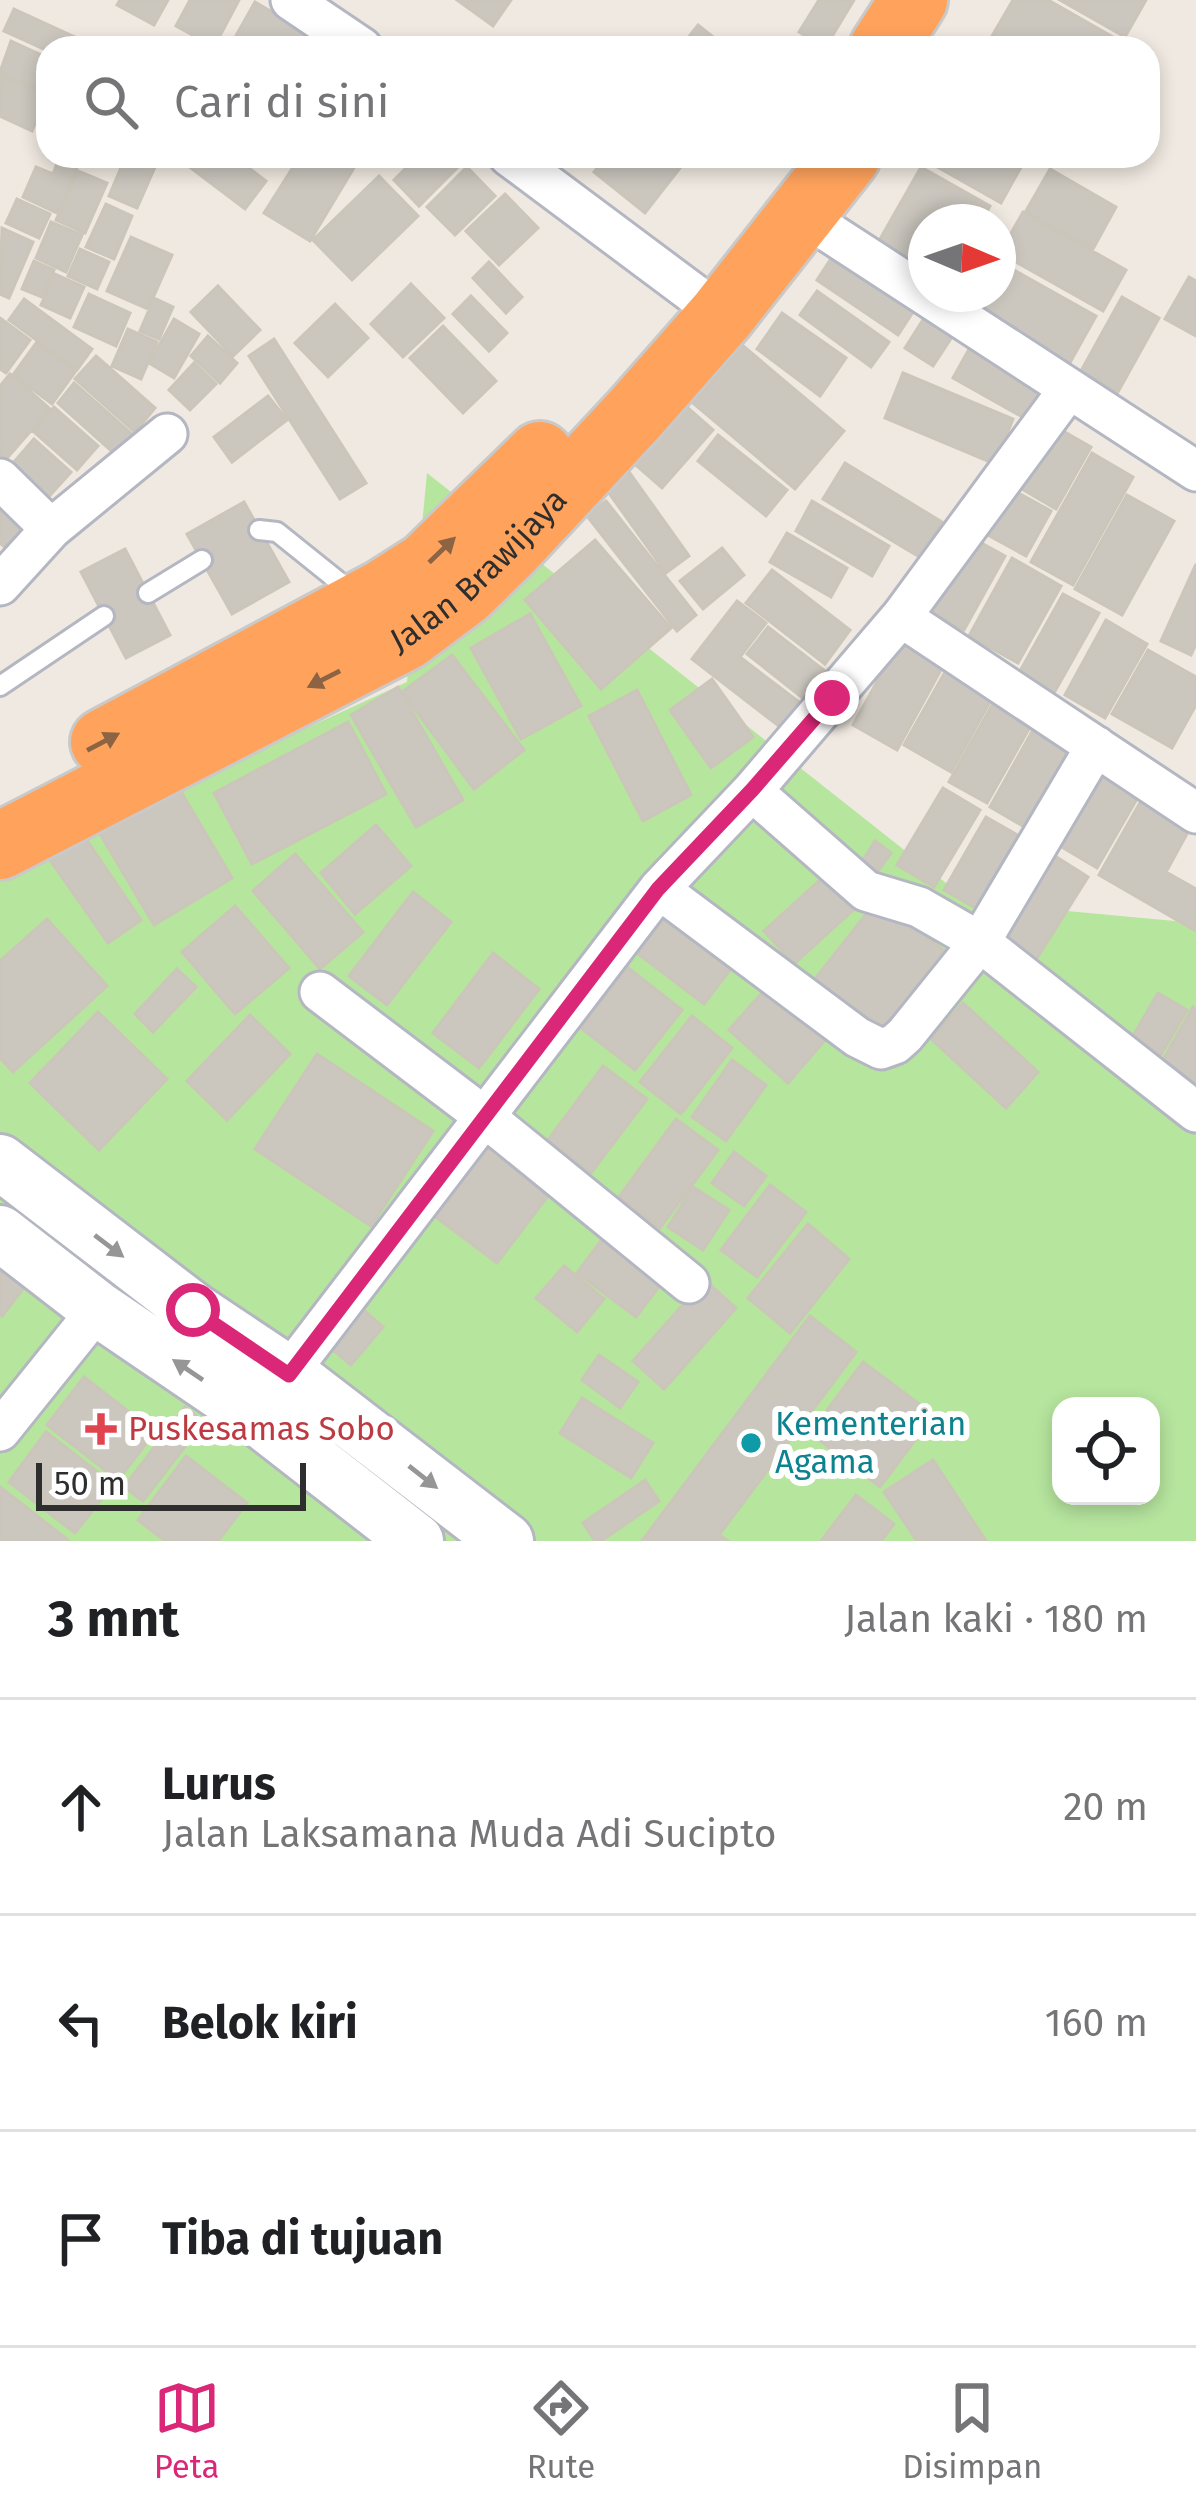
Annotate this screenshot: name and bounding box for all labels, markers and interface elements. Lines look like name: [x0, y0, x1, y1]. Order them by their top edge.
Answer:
search box: [36, 36, 1160, 168]
icon: search: [78, 69, 144, 135]
text: Cari di sini: [174, 75, 390, 129]
north arrow: [908, 204, 1016, 312]
street label: Jalan Brawijaya: [384, 480, 575, 661]
one-way arrow: [427, 537, 456, 565]
one-way arrow: [306, 668, 341, 689]
route end: [805, 671, 859, 725]
one-way arrow: [86, 733, 121, 753]
one-way arrow: [93, 1233, 124, 1258]
route start: [166, 1283, 220, 1337]
one-way arrow: [172, 1359, 205, 1382]
map controls: [1052, 1397, 1160, 1505]
button: locate: [1052, 1397, 1160, 1505]
place label: Kementerian Agama: [775, 1404, 966, 1482]
place label: Puskesamas Sobo: [128, 1409, 395, 1449]
marker: Puskesamas Sobo: [85, 1413, 117, 1445]
marker: Kementerian Agama: [738, 1430, 764, 1456]
scale bar: [36, 1457, 306, 1510]
text: 50 m: [54, 1464, 126, 1504]
one-way arrow: [407, 1464, 438, 1489]
text: 3 mnt: [48, 1588, 179, 1650]
text: Jalan kaki · 180 m: [844, 1596, 1148, 1642]
text: Lurus: [162, 1757, 276, 1811]
icon: ahead: [48, 1774, 114, 1840]
text: 20 m: [1063, 1784, 1148, 1830]
text: Jalan Laksamana Muda Adi Sucipto: [162, 1811, 776, 1857]
icon: left: [48, 1990, 114, 2056]
text: Belok kiri: [162, 1996, 358, 2050]
text: 160 m: [1045, 2000, 1148, 2046]
icon: arrive: [48, 2206, 114, 2272]
text: Tiba di tujuan: [162, 2212, 443, 2266]
tab: Peta: [154, 2375, 220, 2487]
tab: Rute: [527, 2375, 595, 2487]
tab: Disimpan: [902, 2375, 1042, 2487]

